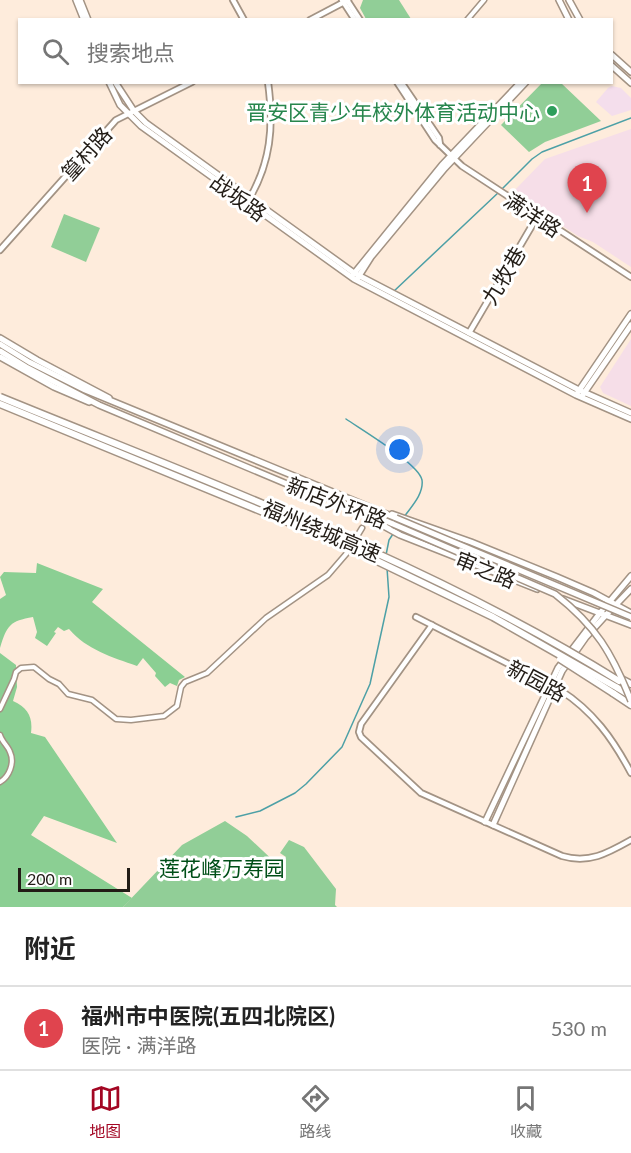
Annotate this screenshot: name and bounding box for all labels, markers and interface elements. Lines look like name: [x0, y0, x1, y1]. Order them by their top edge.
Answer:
search box: [18, 18, 613, 84]
icon: search: [39, 35, 72, 68]
text: 搜索地点: [87, 39, 175, 66]
place label: 晋安区青少年校外体育活动中心: [246, 99, 540, 124]
marker: 晋安区青少年校外体育活动中心: [545, 104, 559, 118]
street label: 篁村路: [56, 121, 116, 185]
pin: 1: [568, 164, 606, 213]
street label: 战坂路: [206, 168, 272, 226]
street label: 满洋路: [500, 186, 566, 242]
street label: 九牧巷: [476, 242, 530, 308]
your location: [385, 435, 414, 464]
street label: 新店外环路: [284, 472, 390, 532]
street label: 福州绕城高速: [259, 494, 385, 566]
street label: 审之路: [452, 546, 520, 592]
street label: 新园路: [503, 654, 571, 706]
park label: 莲花峰万寿园: [159, 855, 285, 880]
scale bar: [18, 865, 130, 892]
text: 200 m: [27, 869, 72, 888]
text: 附近: [24, 932, 76, 964]
text: 福州市中医院(五四北院区): [81, 1002, 335, 1029]
text: 1: [38, 1016, 49, 1040]
text: 530 m: [551, 1016, 607, 1040]
text: 医院 · 满洋路: [81, 1033, 196, 1057]
tab: 地图: [89, 1082, 122, 1142]
tab: 路线: [299, 1082, 332, 1142]
tab: 收藏: [509, 1082, 542, 1142]

